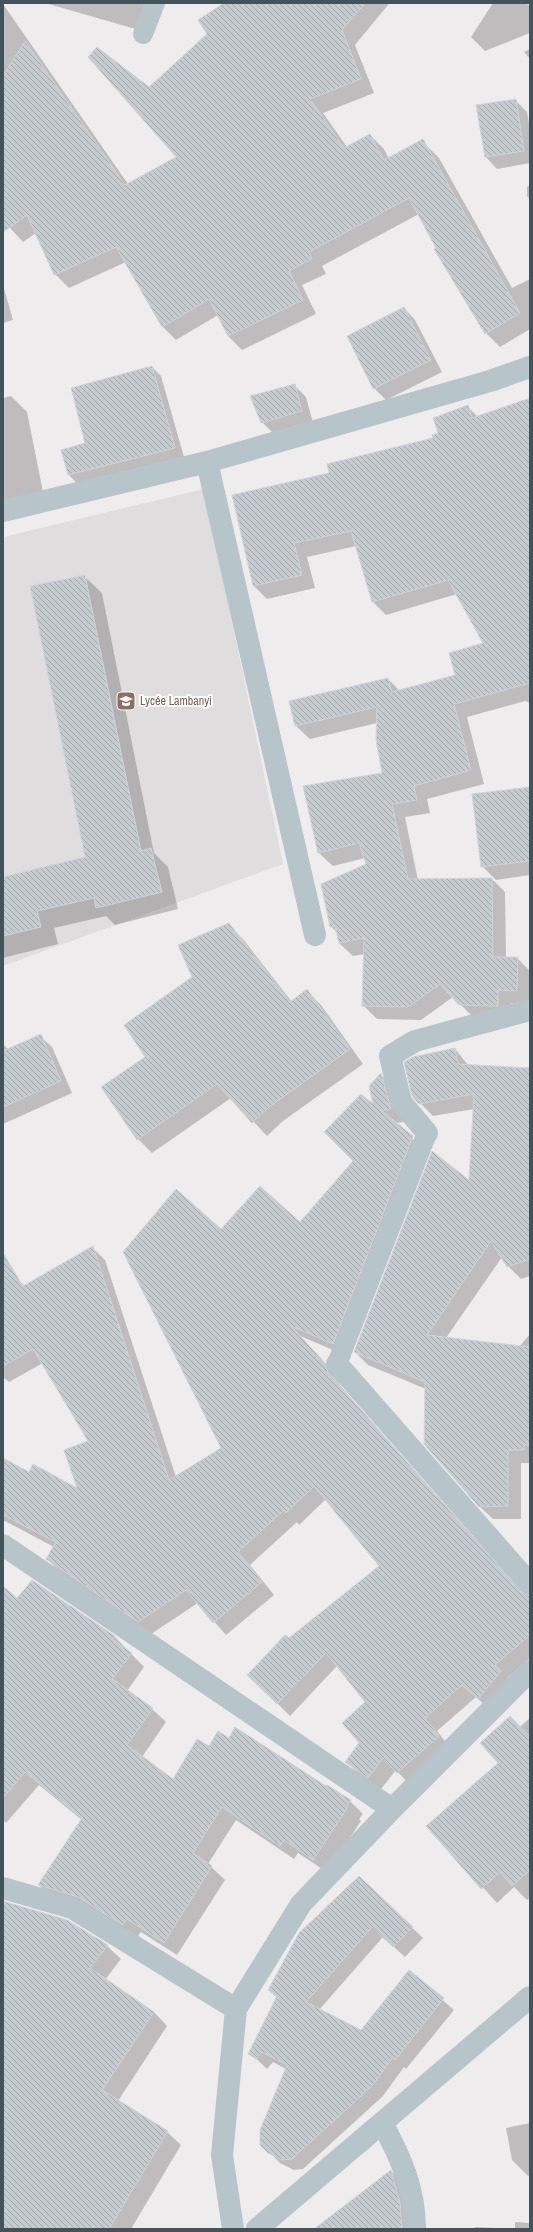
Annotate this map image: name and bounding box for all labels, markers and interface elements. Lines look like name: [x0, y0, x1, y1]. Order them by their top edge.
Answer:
school or university icon: Lycée Lambanyi: [115, 690, 137, 712]
place label: Lycée Lambanyi: [140, 693, 212, 709]

